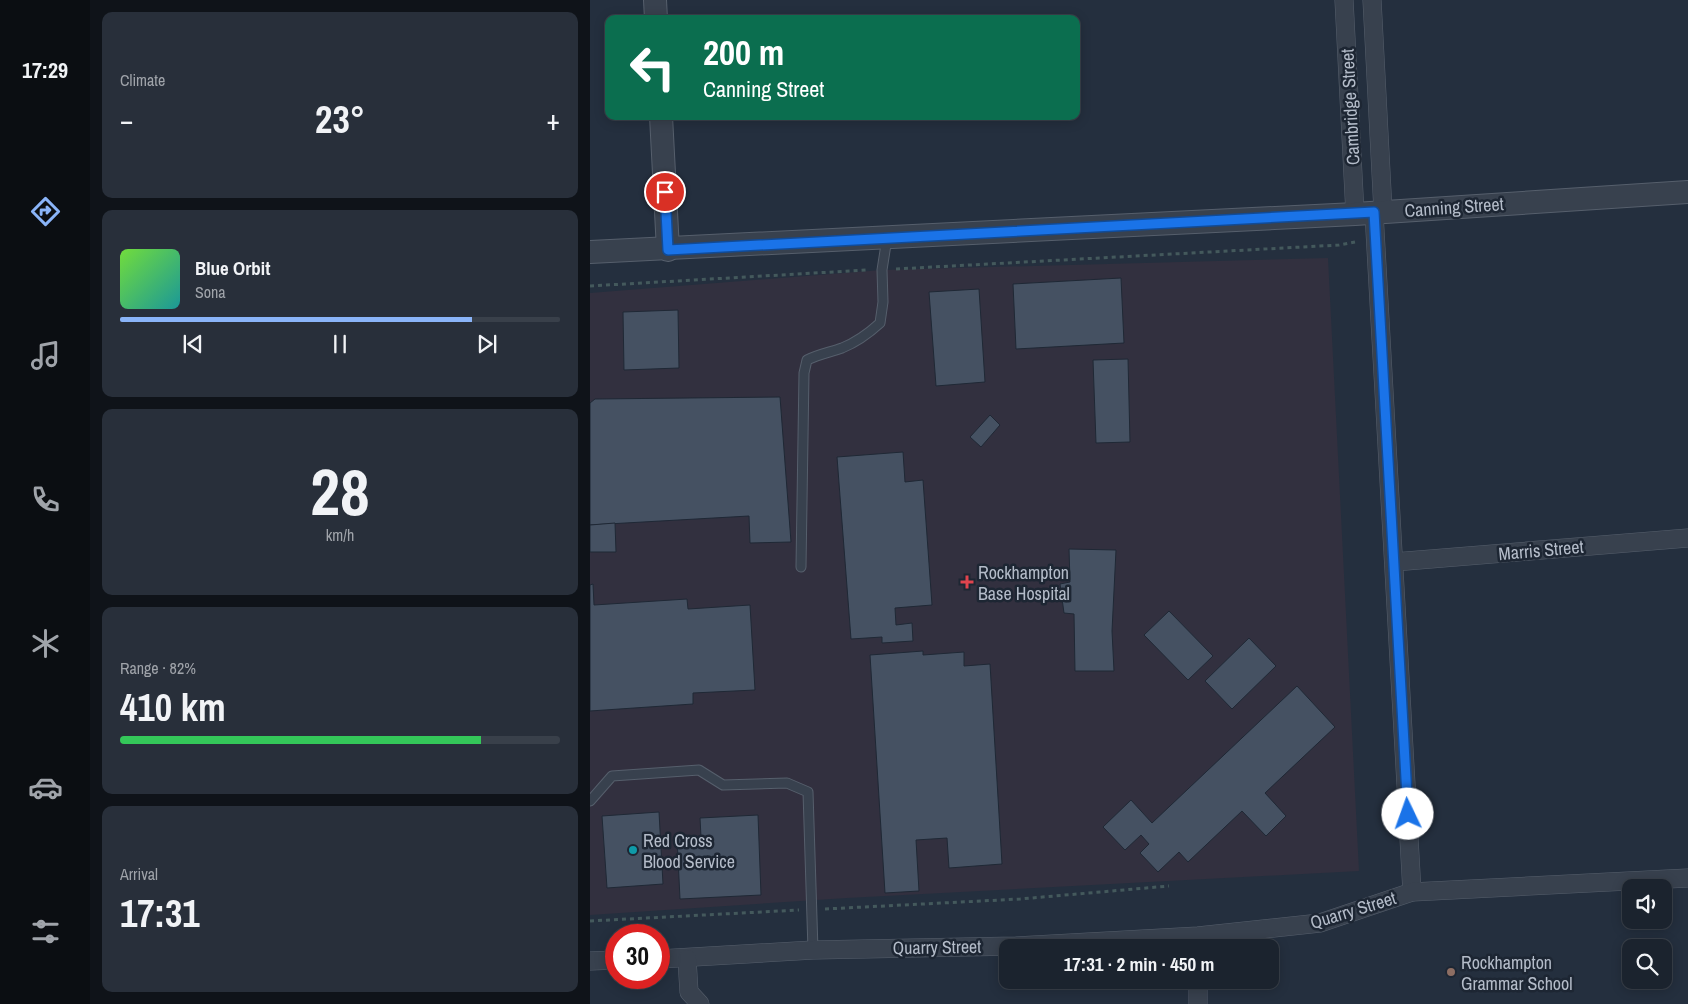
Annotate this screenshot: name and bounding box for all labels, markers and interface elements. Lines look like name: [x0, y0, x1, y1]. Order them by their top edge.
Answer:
text: 200 m: [703, 29, 784, 76]
icon: left: [620, 35, 685, 100]
street label: Cambridge Street: [1334, 48, 1366, 166]
text: 17:29: [22, 55, 68, 85]
text: Climate: [120, 69, 165, 91]
text: Canning Street: [703, 74, 824, 104]
text: 23°: [315, 94, 365, 145]
text: −: [120, 101, 133, 139]
text: +: [547, 101, 560, 139]
pin: [644, 171, 686, 213]
icon: arrive: [651, 178, 679, 206]
street label: Canning Street: [1404, 191, 1504, 223]
icon: directions: [28, 194, 63, 229]
text: Blue Orbit: [195, 255, 270, 281]
text: Sona: [195, 281, 226, 303]
icon: previous: [179, 330, 207, 358]
icon: pause: [326, 330, 354, 358]
icon: next: [473, 330, 501, 358]
icon: music: [28, 338, 63, 373]
text: 28: [310, 448, 370, 535]
icon: phone: [28, 482, 63, 517]
text: km/h: [326, 524, 354, 546]
street label: Marris Street: [1497, 534, 1585, 566]
place label: Rockhampton Base Hospital: [978, 560, 1070, 606]
marker: Rockhampton Base Hospital: [960, 575, 974, 589]
icon: climate: [28, 626, 63, 661]
text: Range · 82%: [120, 657, 196, 679]
text: 410 km: [120, 682, 226, 733]
icon: car: [28, 770, 63, 805]
position arrow: [1381, 787, 1433, 839]
place label: Red Cross Blood Service: [643, 828, 735, 874]
marker: Red Cross Blood Service: [627, 844, 639, 856]
text: Arrival: [120, 863, 158, 885]
map controls: [1622, 879, 1672, 989]
button: sound: [1622, 879, 1672, 929]
street label: Quarry Street: [1307, 885, 1399, 935]
text: 17:31: [120, 888, 200, 939]
icon: filters: [28, 914, 63, 949]
speed limit sign: 30: [605, 924, 670, 989]
street label: Quarry Street: [892, 934, 982, 960]
button: search: [1622, 939, 1672, 989]
place label: Rockhampton Grammar School: [1461, 950, 1573, 996]
text: 17:31 · 2 min · 450 m: [1064, 951, 1214, 977]
marker: Rockhampton Grammar School: [1445, 966, 1457, 978]

